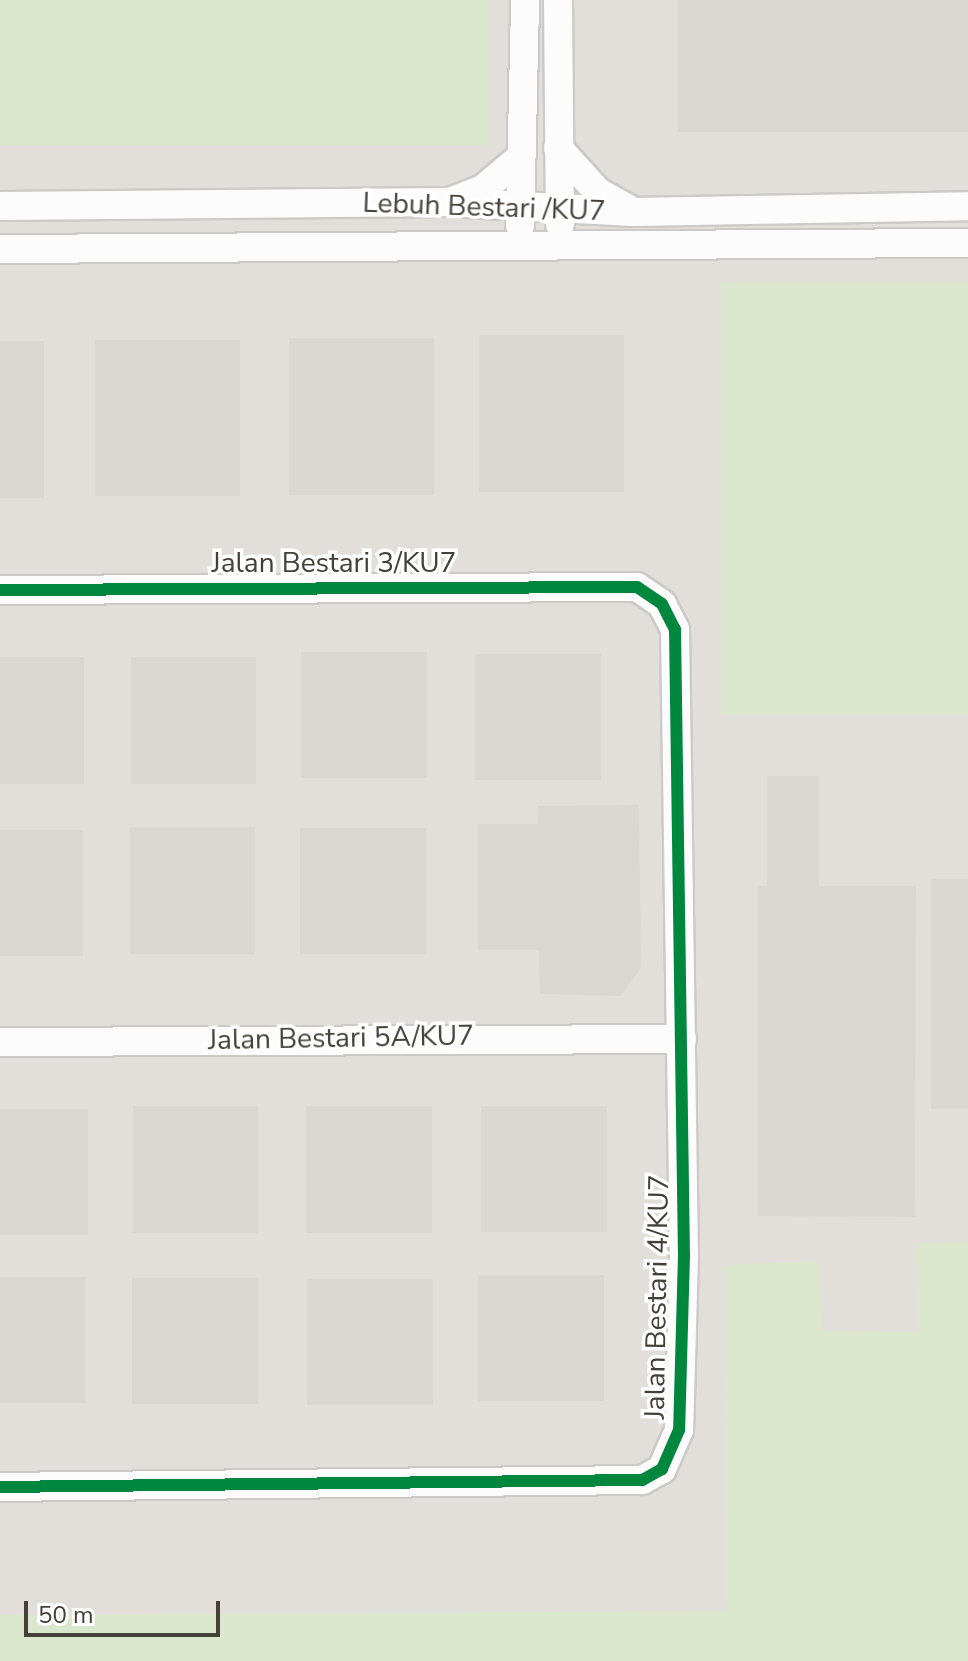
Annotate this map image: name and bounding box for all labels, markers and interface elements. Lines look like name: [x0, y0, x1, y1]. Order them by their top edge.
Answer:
street label: Lebuh Bestari /KU7: [362, 186, 606, 228]
street label: Jalan Bestari 3/KU7: [212, 546, 456, 580]
street label: Jalan Bestari 5A/KU7: [208, 1019, 474, 1057]
street label: Jalan Bestari 4/KU7: [638, 1174, 676, 1420]
scale bar: [28, 1585, 224, 1635]
text: 50 m: [38, 1599, 94, 1631]

